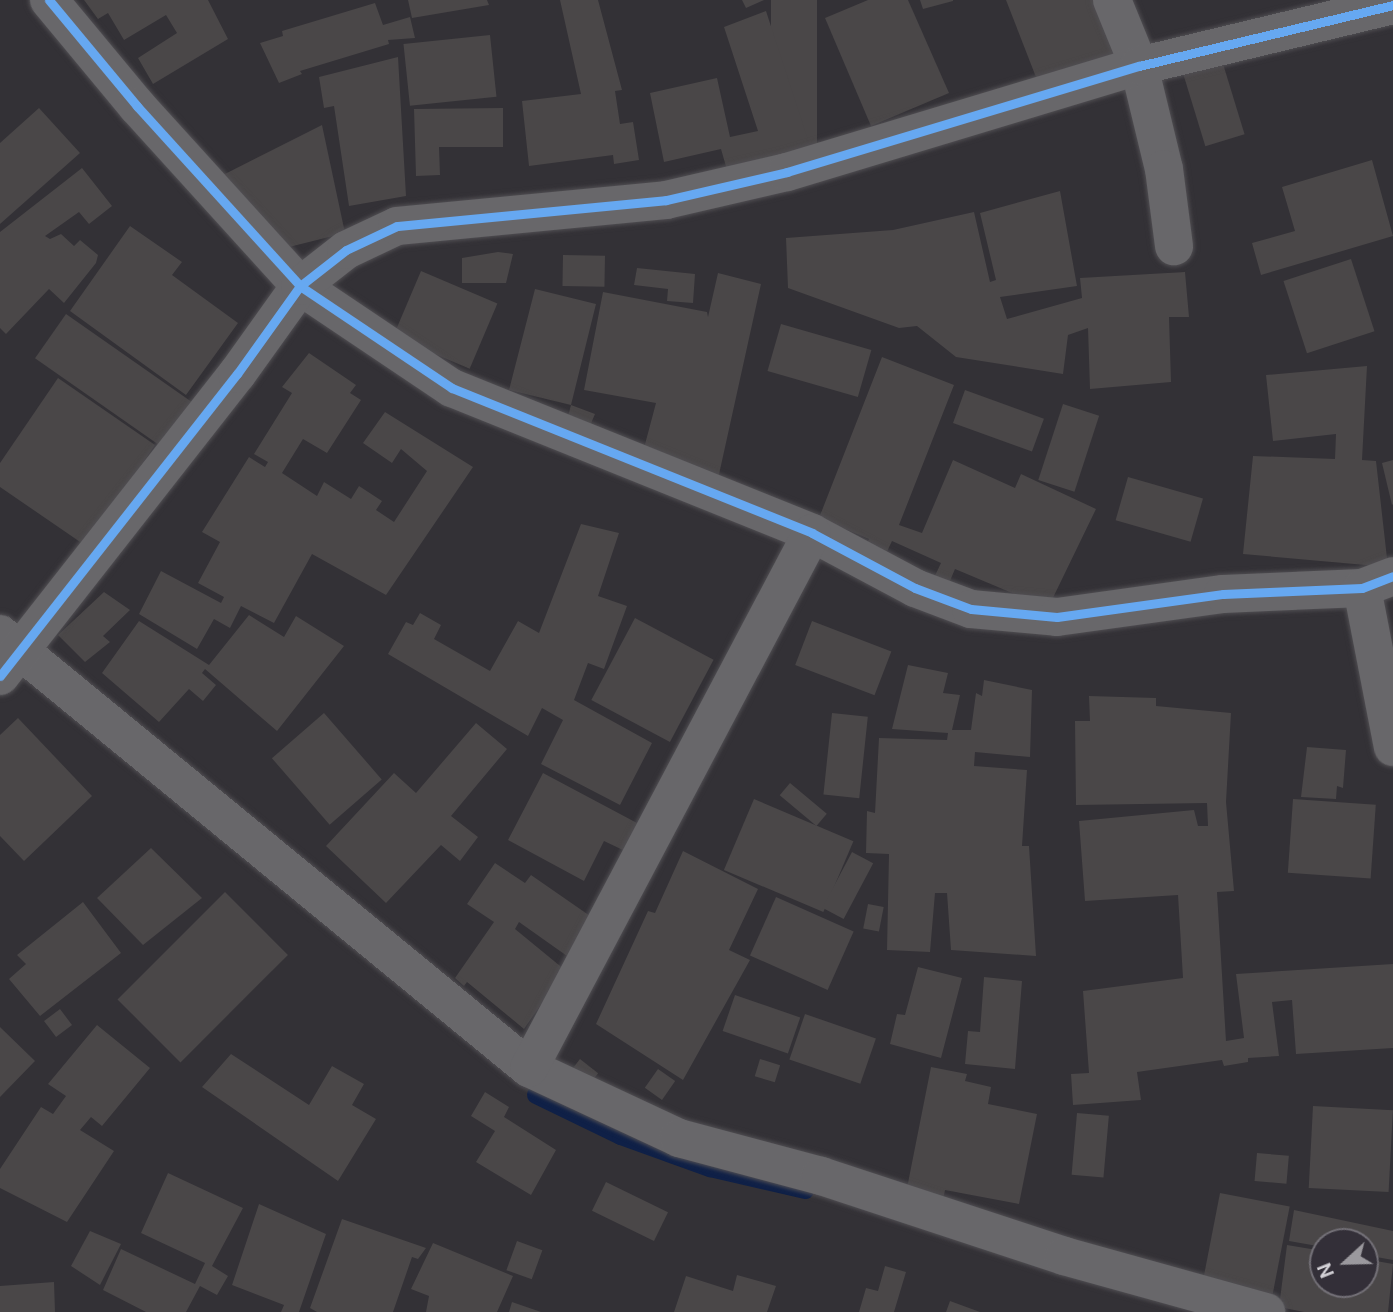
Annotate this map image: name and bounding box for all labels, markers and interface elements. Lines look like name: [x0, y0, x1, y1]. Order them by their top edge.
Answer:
north arrow: [1309, 1228, 1379, 1298]
text: N: [1312, 1259, 1340, 1281]

